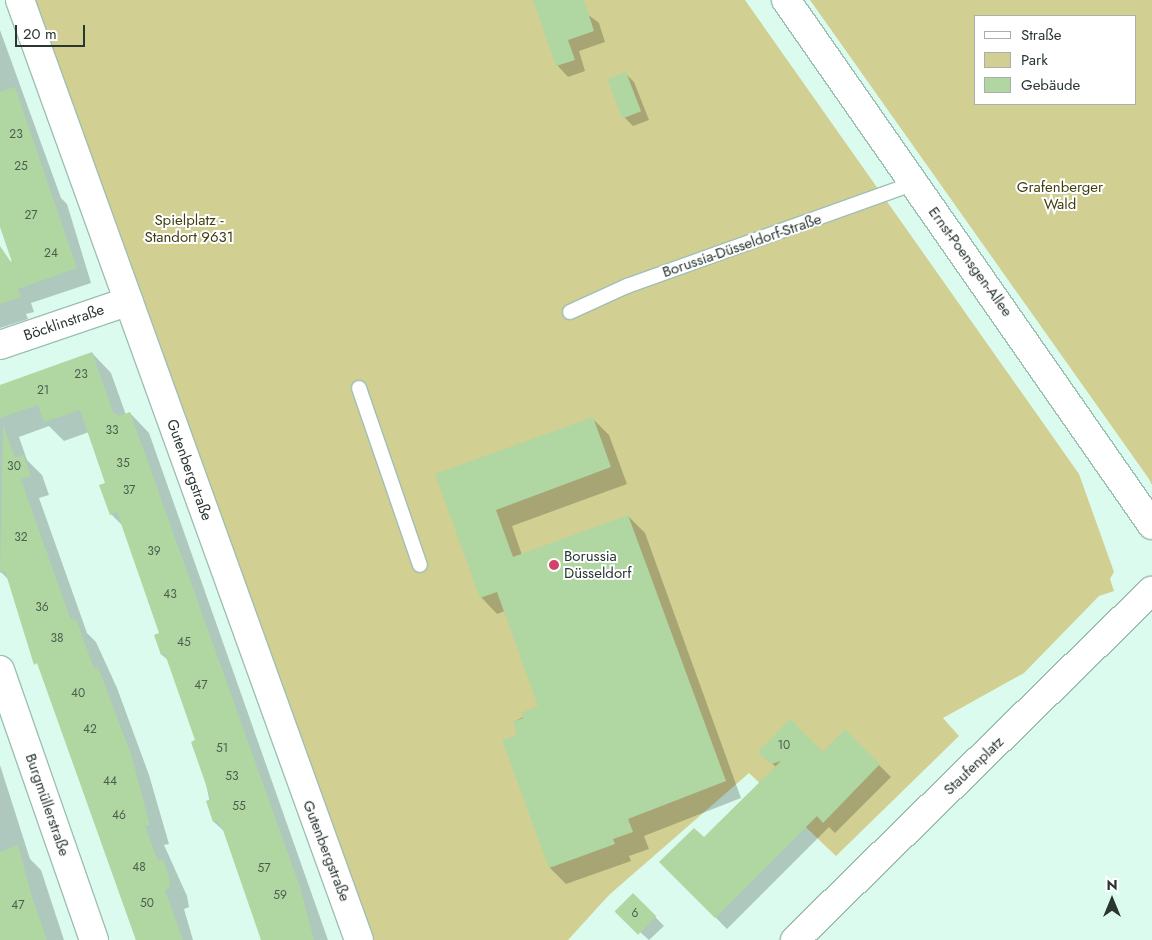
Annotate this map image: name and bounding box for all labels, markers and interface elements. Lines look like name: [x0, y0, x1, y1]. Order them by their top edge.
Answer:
scale bar: [18, 15, 88, 47]
legend: [974, 15, 1137, 105]
text: 20 m: [23, 23, 57, 45]
text: Straße: [1021, 24, 1061, 46]
text: Park: [1021, 49, 1048, 71]
text: Gebäude: [1021, 74, 1080, 96]
house number: 23: [9, 128, 23, 142]
house number: 25: [14, 160, 28, 174]
park label: Grafenberger Wald: [1017, 178, 1103, 213]
street label: Ernst-Poensgen-Allee: [924, 204, 1016, 320]
house number: 27: [24, 209, 38, 223]
street label: Borussia-Düsseldorf-Straße: [660, 210, 824, 282]
park label: Spielplatz - Standort 9631: [144, 211, 234, 246]
house number: 24: [44, 247, 58, 261]
street label: Böcklinstraße: [21, 301, 107, 345]
house number: 23: [74, 368, 88, 382]
house number: 21: [37, 384, 49, 398]
street label: Gutenbergstraße: [162, 417, 216, 523]
house number: 33: [105, 424, 119, 438]
house number: 35: [116, 457, 130, 471]
house number: 30: [7, 460, 21, 474]
house number: 37: [123, 484, 135, 498]
house number: 32: [14, 531, 28, 545]
house number: 39: [147, 545, 161, 559]
place label: Borussia Düsseldorf: [564, 547, 632, 582]
marker: Borussia Düsseldorf: [548, 559, 560, 571]
house number: 43: [163, 588, 177, 602]
house number: 36: [35, 601, 49, 615]
house number: 38: [50, 632, 64, 646]
house number: 45: [177, 636, 191, 650]
house number: 47: [194, 679, 208, 693]
house number: 40: [71, 687, 85, 701]
house number: 42: [83, 723, 97, 737]
street label: Staufenplatz: [940, 733, 1008, 799]
house number: 10: [778, 739, 790, 753]
house number: 51: [216, 742, 228, 756]
street label: Burgmüllerstraße: [21, 751, 73, 859]
house number: 53: [225, 770, 239, 784]
house number: 44: [103, 775, 117, 789]
street label: Gutenbergstraße: [298, 798, 354, 904]
house number: 55: [232, 800, 246, 814]
house number: 46: [112, 809, 126, 823]
house number: 48: [132, 861, 146, 875]
house number: 57: [257, 862, 271, 876]
north arrow: [1087, 875, 1137, 925]
text: N: [1106, 875, 1118, 895]
house number: 59: [273, 889, 287, 903]
house number: 50: [140, 897, 154, 911]
house number: 47: [11, 899, 25, 913]
house number: 6: [632, 907, 638, 921]

